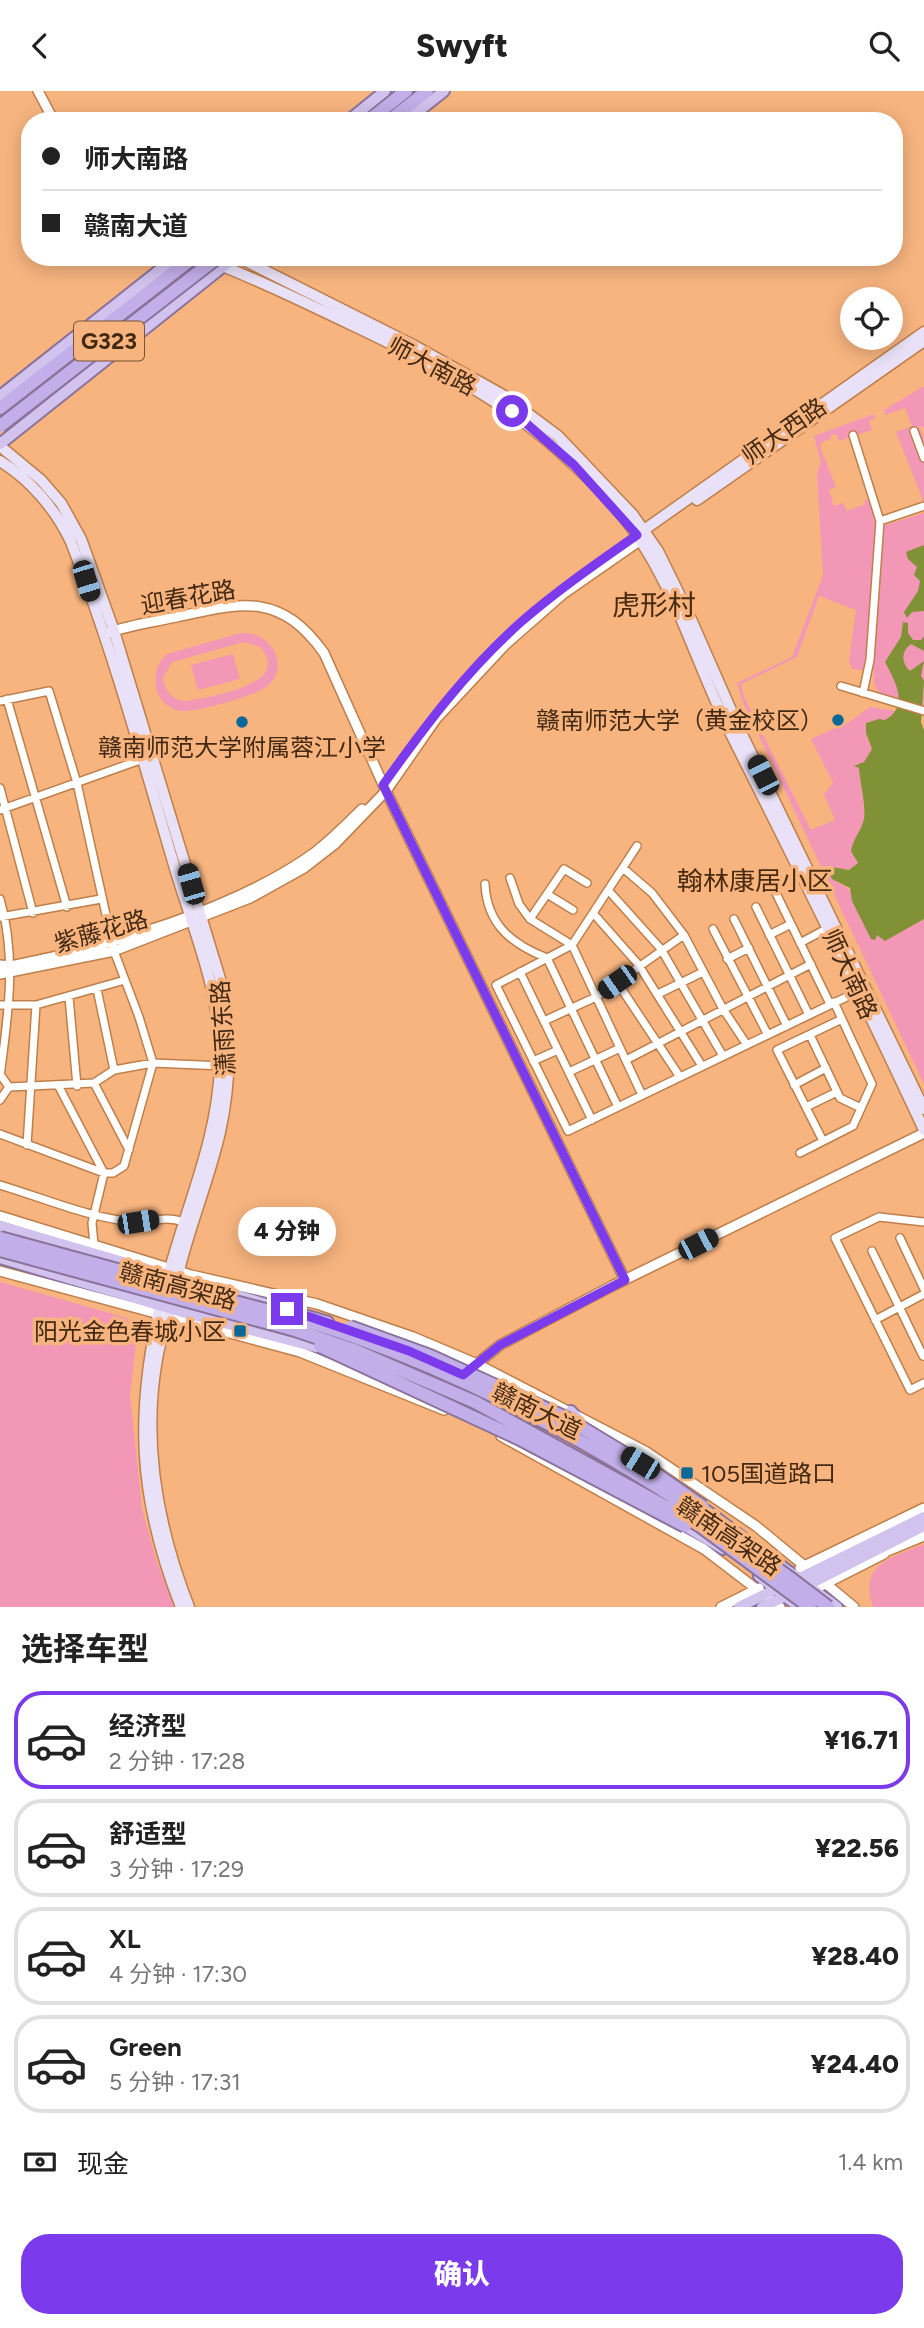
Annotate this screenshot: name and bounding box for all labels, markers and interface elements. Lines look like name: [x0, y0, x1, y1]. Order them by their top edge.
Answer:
icon: back: [21, 27, 59, 65]
text: Swyft: [416, 27, 508, 65]
icon: search: [865, 27, 903, 65]
text: 师大南路: [84, 143, 188, 175]
text: 赣南大道: [84, 210, 188, 242]
map controls: [840, 287, 903, 350]
button: locate: [840, 287, 903, 350]
road number: G323: [74, 321, 144, 361]
street label: 师大南路: [383, 331, 481, 401]
street label: 师大西路: [736, 392, 832, 470]
route start: [496, 395, 528, 427]
car: [70, 558, 103, 604]
street label: 迎春花路: [138, 574, 238, 620]
district label: 虎形村: [612, 588, 696, 622]
place label: 赣南师范大学（黄金校区）: [536, 706, 824, 735]
marker: 赣南师范大学（黄金校区）: [830, 712, 846, 728]
marker: 赣南师范大学附属蓉江小学: [234, 714, 250, 730]
place label: 赣南师范大学附属蓉江小学: [98, 733, 386, 762]
car: [745, 752, 782, 798]
car: [176, 861, 207, 907]
district label: 翰林康居小区: [677, 865, 833, 897]
street label: 紫藤花路: [51, 904, 151, 958]
street label: 师大南路: [817, 924, 883, 1024]
car: [594, 961, 641, 1003]
street label: 潇雨东路: [205, 979, 241, 1077]
callout: 4 分钟: [238, 1207, 336, 1257]
car: [116, 1208, 161, 1236]
text: 4 分钟: [254, 1217, 320, 1245]
car: [675, 1225, 722, 1263]
street label: 赣南高架路: [116, 1256, 240, 1316]
route end: [271, 1293, 303, 1325]
place label: 阳光金色春城小区: [34, 1317, 226, 1346]
marker: 阳光金色春城小区: [232, 1323, 248, 1339]
street label: 赣南大道: [488, 1377, 586, 1445]
car: [617, 1443, 664, 1483]
place label: 105国道路口: [701, 1459, 836, 1488]
marker: 105国道路口: [679, 1465, 695, 1481]
street label: 赣南高架路: [671, 1490, 787, 1582]
text: 选择车型: [21, 1630, 149, 1668]
icon: car: [25, 1709, 88, 1772]
text: 经济型: [109, 1710, 187, 1742]
text: ¥16.71: [824, 1724, 899, 1756]
text: 2 分钟 · 17:28: [109, 1747, 245, 1775]
icon: car: [25, 1817, 88, 1880]
text: 舒适型: [109, 1818, 187, 1850]
text: ¥22.56: [815, 1832, 899, 1864]
text: 3 分钟 · 17:29: [109, 1855, 244, 1883]
text: XL: [109, 1923, 141, 1955]
icon: car: [25, 1925, 88, 1988]
text: ¥28.40: [811, 1940, 899, 1972]
text: 4 分钟 · 17:30: [109, 1960, 247, 1988]
text: Green: [109, 2031, 182, 2063]
icon: car: [25, 2033, 88, 2096]
text: ¥24.40: [810, 2048, 899, 2080]
text: 5 分钟 · 17:31: [109, 2068, 241, 2096]
icon: cash: [21, 2143, 59, 2181]
text: 现金: [77, 2148, 129, 2180]
text: 1.4 km: [838, 2148, 903, 2176]
button: 确认: [21, 2234, 903, 2314]

